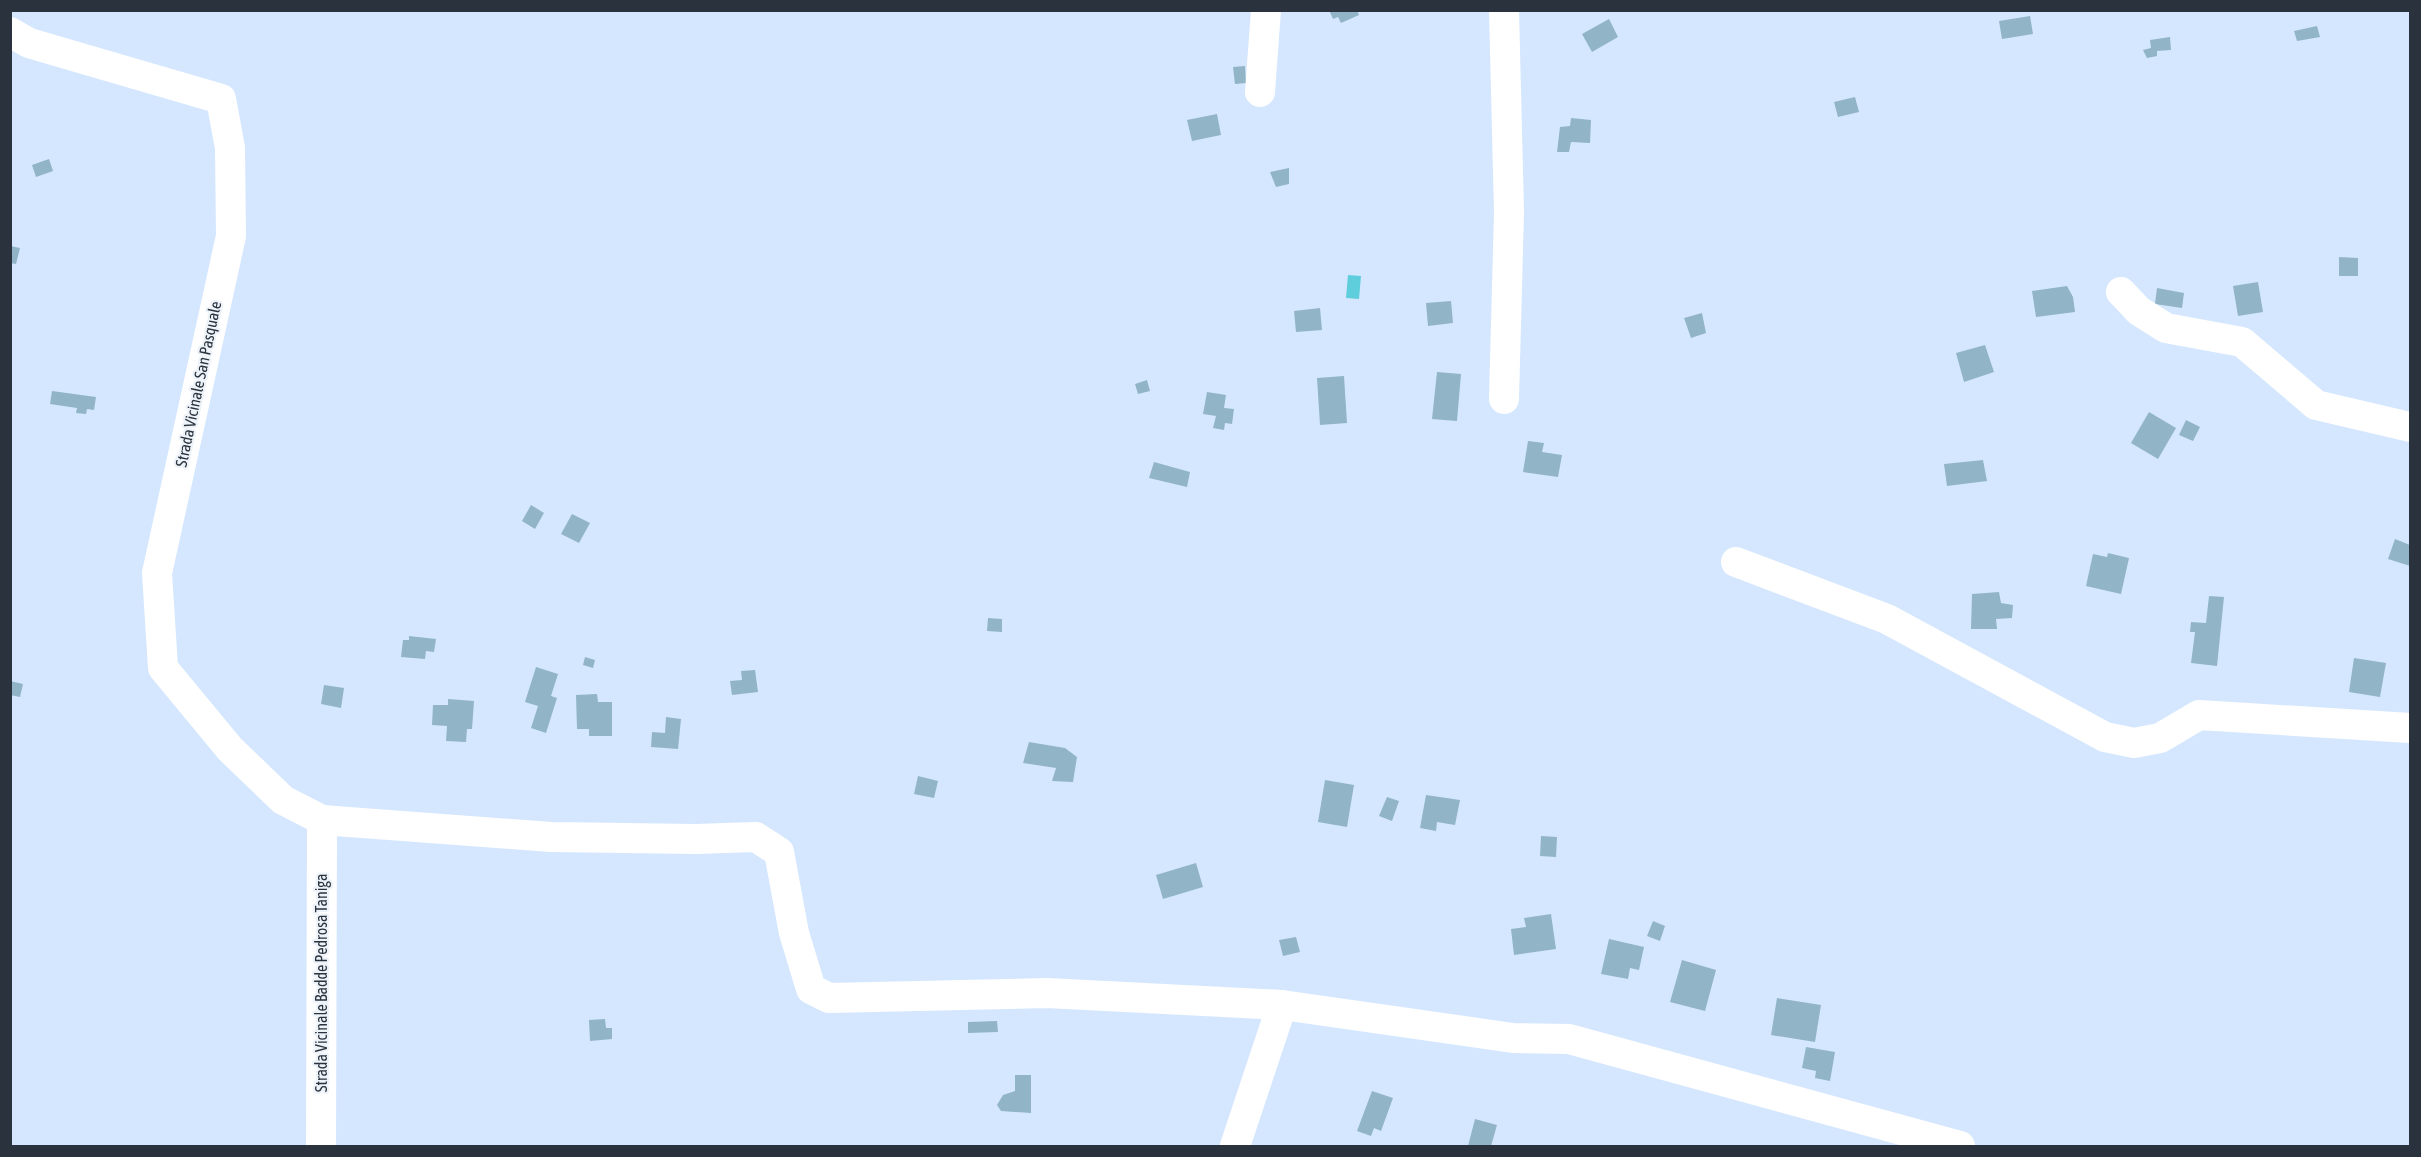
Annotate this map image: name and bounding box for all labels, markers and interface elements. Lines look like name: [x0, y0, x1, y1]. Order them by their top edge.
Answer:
street label: Strada Vicinale San Pasquale: [172, 299, 225, 469]
street label: Strada Vicinale Badde Pedrosa Taniga: [312, 874, 331, 1092]

